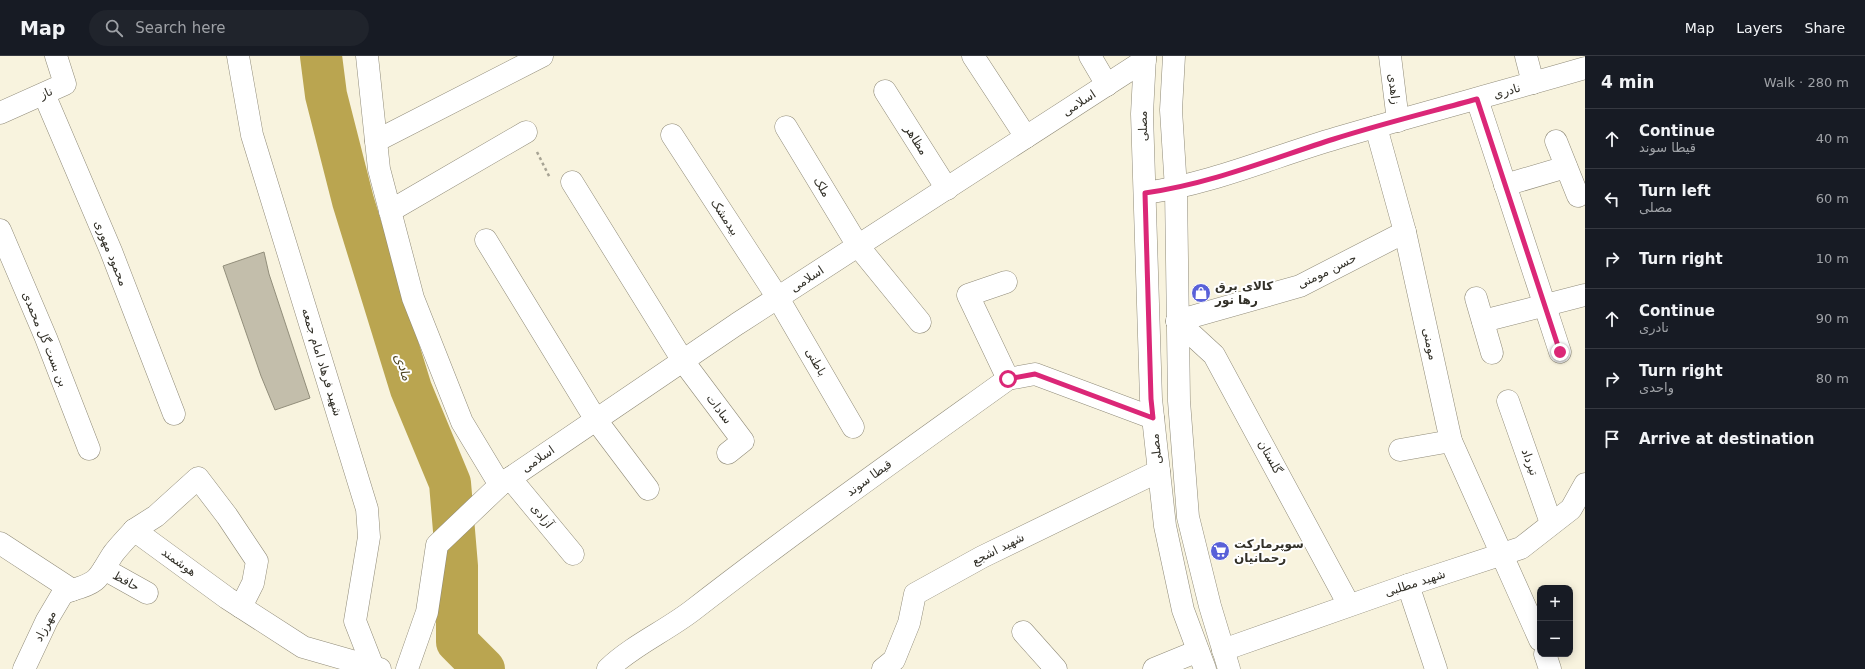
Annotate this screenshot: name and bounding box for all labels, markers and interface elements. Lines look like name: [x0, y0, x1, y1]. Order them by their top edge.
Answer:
search box: [89, 10, 369, 46]
text: Map: [20, 17, 65, 39]
icon: search: [103, 17, 125, 39]
text: Search here: [135, 19, 225, 37]
text: Map: [1685, 20, 1714, 36]
text: Layers: [1736, 20, 1783, 36]
text: Share: [1805, 20, 1845, 36]
text: 4 min: [1601, 72, 1654, 92]
street label: زاهدی: [1384, 73, 1403, 106]
text: Walk · 280 m: [1764, 75, 1849, 90]
street label: نادری: [1492, 80, 1522, 102]
street label: ناز: [36, 84, 55, 103]
street label: اسلامی: [1060, 87, 1098, 119]
street label: مصلی: [1136, 110, 1150, 142]
street label: مظاهر: [900, 121, 931, 158]
text: Continue: [1639, 122, 1715, 140]
icon: ahead: [1601, 128, 1623, 150]
text: 40 m: [1816, 131, 1849, 146]
text: قیطا سوند: [1639, 140, 1696, 155]
street label: ملک: [811, 174, 833, 200]
text: Turn left: [1639, 182, 1711, 200]
icon: left: [1601, 188, 1623, 210]
text: 60 m: [1816, 191, 1849, 206]
street label: بیدمشک: [708, 196, 742, 238]
text: مصلی: [1639, 200, 1672, 215]
street label: محمود مهوری: [91, 218, 131, 288]
icon: right: [1601, 248, 1623, 270]
text: Turn right: [1639, 250, 1723, 268]
street label: حسن مومنی: [1295, 251, 1359, 292]
text: 10 m: [1816, 251, 1849, 266]
street label: اسلامی: [788, 263, 826, 295]
place label: کالای برق رها نور: [1214, 279, 1273, 308]
shop icon: کالای برق رها نور: [1190, 282, 1212, 304]
street label: بن بست گل محمدی: [19, 289, 70, 389]
text: Continue: [1639, 302, 1715, 320]
street label: شهید فرهاد امام جمعه: [298, 306, 345, 418]
icon: ahead: [1601, 308, 1623, 330]
text: 90 m: [1816, 311, 1849, 326]
text: نادری: [1639, 320, 1669, 335]
street label: مومنی: [1419, 327, 1440, 362]
route end: [1551, 343, 1569, 361]
street label: باطنی: [802, 345, 830, 379]
water label: مادی: [391, 352, 415, 383]
text: Turn right: [1639, 362, 1723, 380]
icon: right: [1601, 368, 1623, 390]
route start: [999, 370, 1017, 388]
text: 80 m: [1816, 371, 1849, 386]
text: واحدی: [1639, 380, 1674, 395]
street label: سادات: [703, 391, 735, 427]
icon: arrive: [1601, 428, 1623, 450]
text: Arrive at destination: [1639, 430, 1814, 448]
street label: مصلی: [1147, 433, 1165, 465]
street label: گلستان: [1255, 438, 1285, 477]
street label: اسلامی: [519, 443, 557, 475]
street label: تیرداد: [1518, 447, 1541, 478]
street label: قیطا سوند: [844, 457, 895, 500]
street label: آزادی: [527, 500, 557, 532]
street label: شهید اشجع: [969, 530, 1027, 568]
place label: سوپرمارکت رحمانیان: [1234, 537, 1304, 565]
supermarket icon: سوپرمارکت رحمانیان: [1209, 540, 1231, 562]
street label: هوشمند: [158, 545, 199, 580]
street label: شهید مطلبی: [1383, 567, 1447, 599]
street label: حافظ: [110, 568, 142, 594]
map controls: [1537, 585, 1573, 657]
button: +: [1537, 585, 1573, 621]
street label: مهرزاد: [31, 608, 60, 644]
button: −: [1537, 621, 1573, 657]

